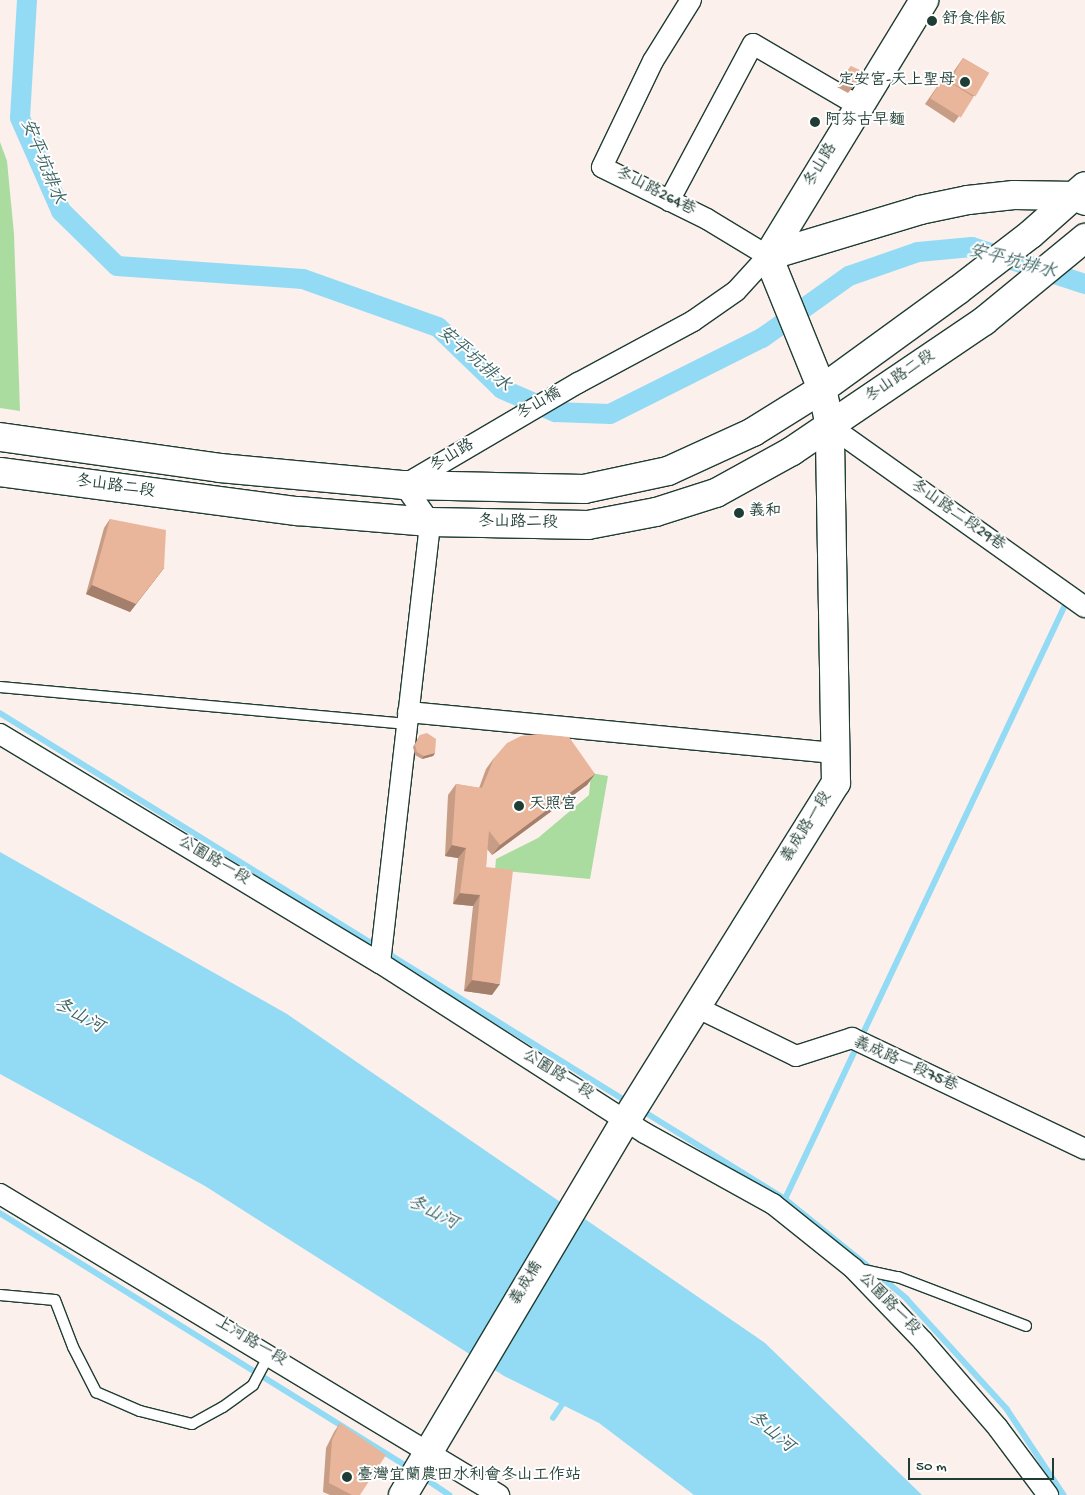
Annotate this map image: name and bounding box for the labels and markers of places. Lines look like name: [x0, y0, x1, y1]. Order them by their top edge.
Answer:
place label: 舒食伴飯: [942, 11, 1006, 31]
marker: 舒食伴飯: [926, 15, 938, 27]
place label: 定安宮-天上聖母: [838, 72, 955, 92]
marker: 定安宮-天上聖母: [959, 76, 971, 88]
place label: 阿芬古早麵: [825, 112, 905, 132]
marker: 阿芬古早麵: [809, 116, 821, 128]
place label: 義和: [749, 503, 781, 523]
marker: 義和: [733, 507, 745, 519]
place label: 天照宮: [529, 796, 577, 816]
marker: 天照宮: [513, 800, 525, 812]
place label: 臺灣宜蘭農田水利會冬山工作站: [357, 1467, 581, 1487]
marker: 臺灣宜蘭農田水利會冬山工作站: [341, 1471, 353, 1483]

